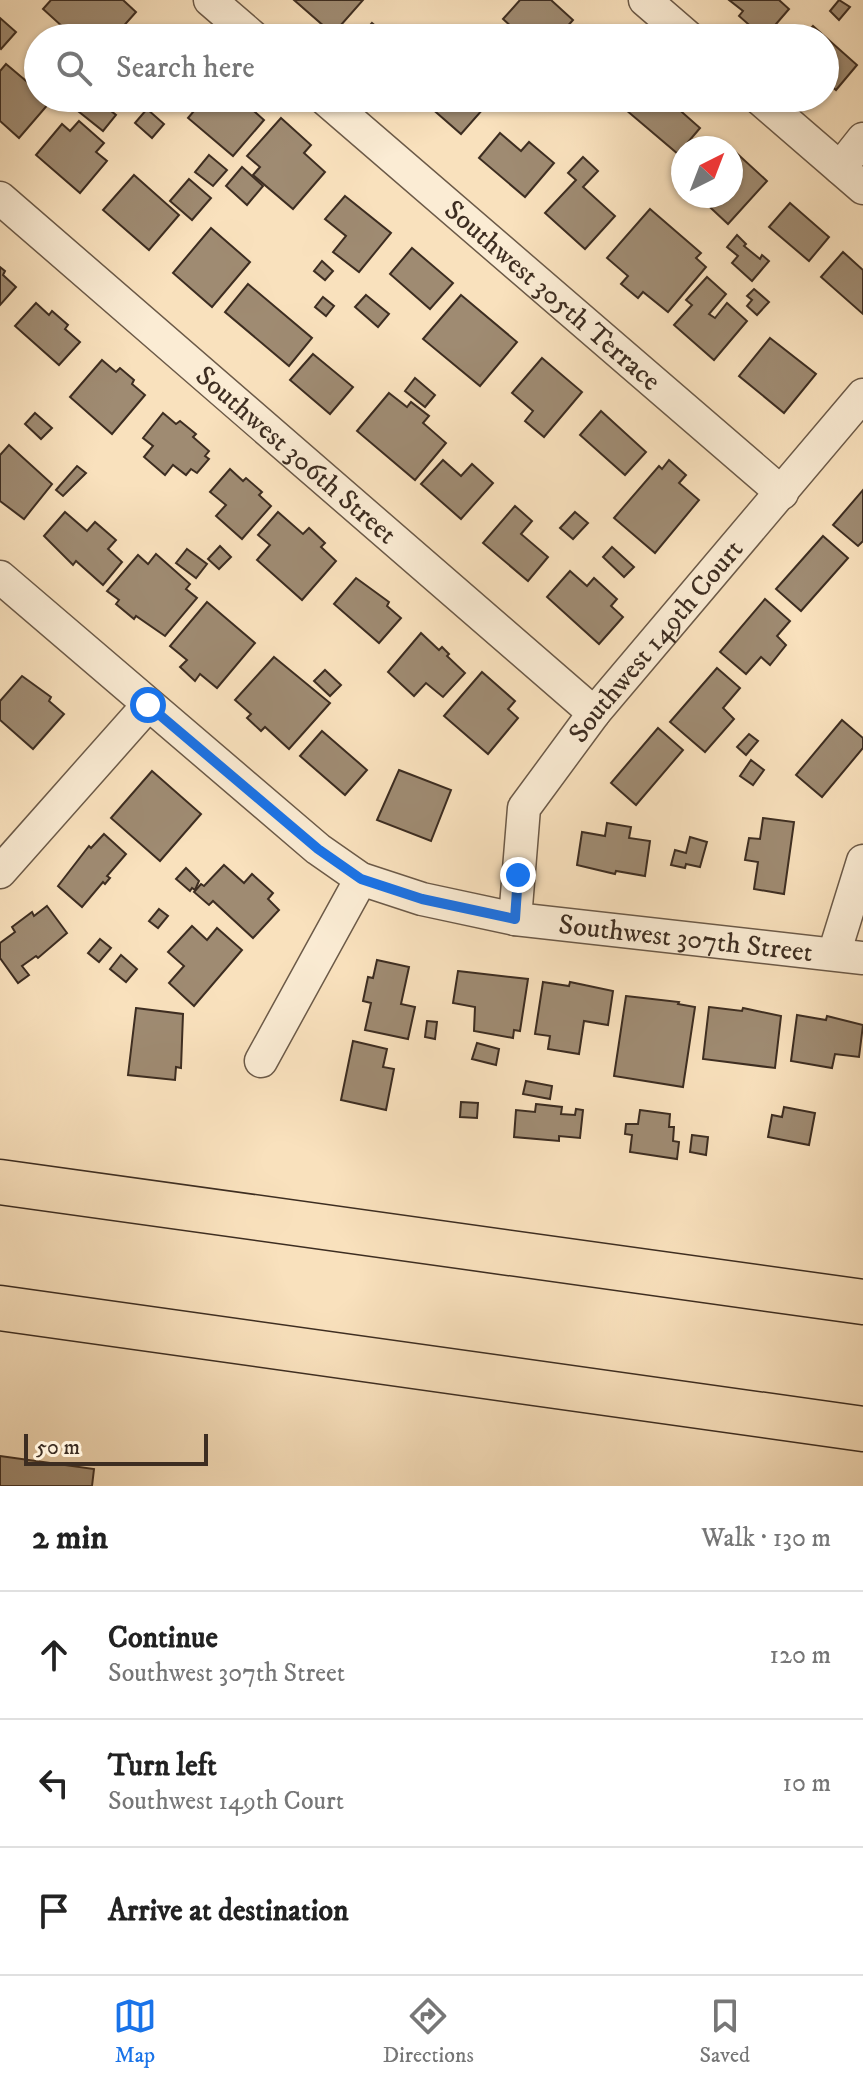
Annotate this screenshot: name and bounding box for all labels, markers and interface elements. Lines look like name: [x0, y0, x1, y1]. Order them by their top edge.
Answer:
search box: [24, 24, 839, 112]
icon: search: [52, 46, 96, 90]
text: Search here: [116, 50, 255, 87]
north arrow: [671, 136, 743, 208]
street label: Southwest 305th Terrace: [437, 192, 668, 398]
street label: Southwest 306th Street: [188, 358, 404, 552]
street label: Southwest 149th Court: [561, 532, 751, 750]
route start: [130, 687, 166, 723]
route end: [500, 857, 536, 893]
street label: Southwest 307th Street: [557, 907, 815, 970]
scale bar: [24, 1430, 208, 1466]
text: 50 m: [36, 1434, 80, 1461]
text: 2 min: [32, 1517, 108, 1559]
text: Walk · 130 m: [701, 1522, 831, 1555]
text: Continue: [108, 1620, 218, 1657]
icon: ahead: [32, 1633, 76, 1677]
text: 120 m: [770, 1639, 831, 1672]
text: Southwest 307th Street: [108, 1657, 345, 1690]
text: Turn left: [108, 1748, 217, 1785]
icon: left: [32, 1761, 76, 1805]
text: 10 m: [782, 1767, 831, 1800]
text: Southwest 149th Court: [108, 1785, 344, 1818]
icon: arrive: [32, 1889, 76, 1933]
text: Arrive at destination: [108, 1893, 349, 1930]
tab: Map: [113, 1994, 157, 2069]
tab: Directions: [383, 1994, 474, 2069]
tab: Saved: [700, 1994, 750, 2069]

